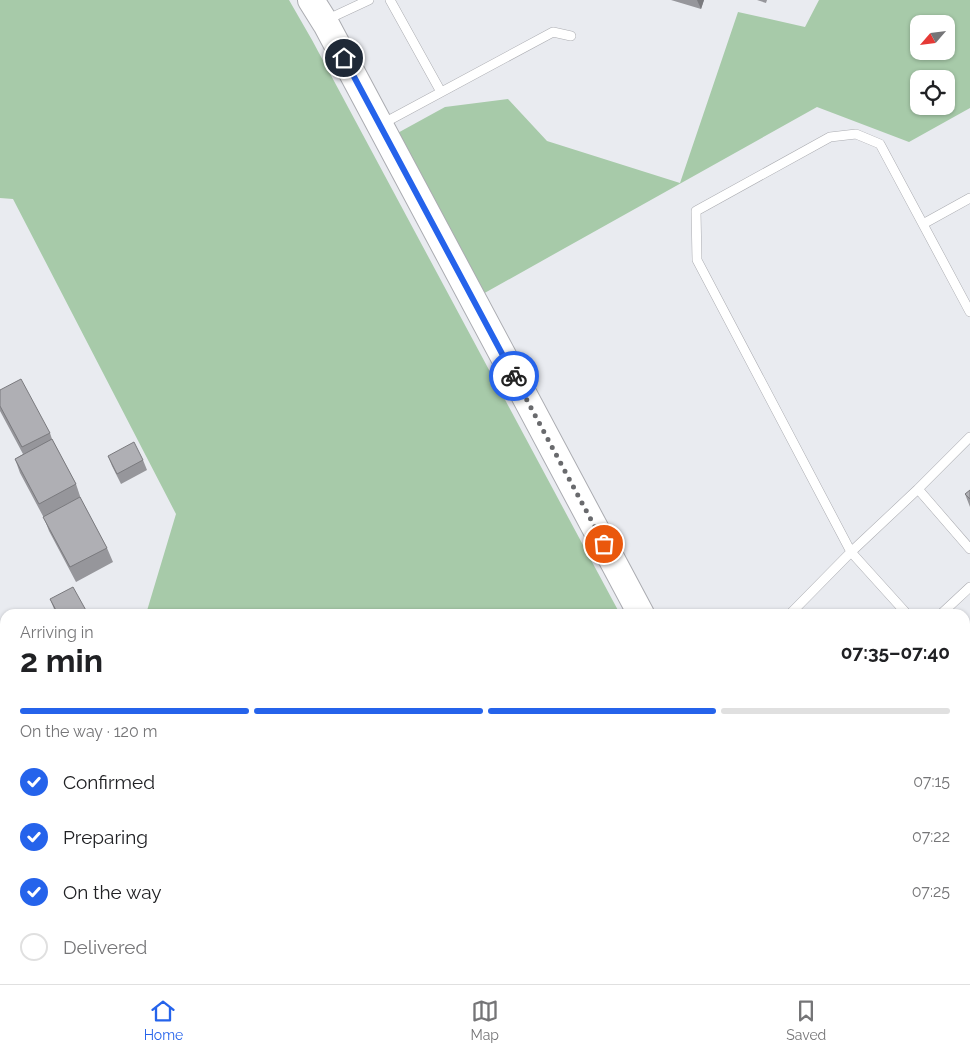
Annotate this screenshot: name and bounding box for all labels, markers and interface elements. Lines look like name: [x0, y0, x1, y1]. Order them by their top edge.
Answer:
north arrow: [910, 15, 955, 60]
map controls: [910, 15, 955, 115]
pin: [323, 37, 365, 79]
icon: home: [330, 44, 358, 72]
button: locate: [910, 70, 955, 115]
courier: [489, 351, 539, 401]
icon: bike: [500, 362, 528, 390]
pin: [583, 523, 625, 565]
icon: bag: [590, 530, 618, 558]
text: Arriving in: [20, 623, 94, 642]
text: 07:35–07:40: [841, 641, 950, 663]
text: 2 min: [20, 642, 103, 679]
text: On the way · 120 m: [20, 722, 158, 741]
icon: check: [20, 768, 48, 796]
text: Confirmed: [63, 771, 155, 793]
text: 07:15: [913, 772, 950, 791]
icon: check: [20, 823, 48, 851]
text: Preparing: [63, 826, 148, 848]
text: 07:22: [912, 827, 950, 846]
icon: check: [20, 878, 48, 906]
text: On the way: [63, 881, 162, 903]
text: 07:25: [912, 882, 950, 901]
text: Delivered: [63, 936, 147, 958]
tab: Home: [144, 997, 183, 1043]
tab: Map: [471, 997, 499, 1043]
tab: Saved: [786, 997, 826, 1043]

